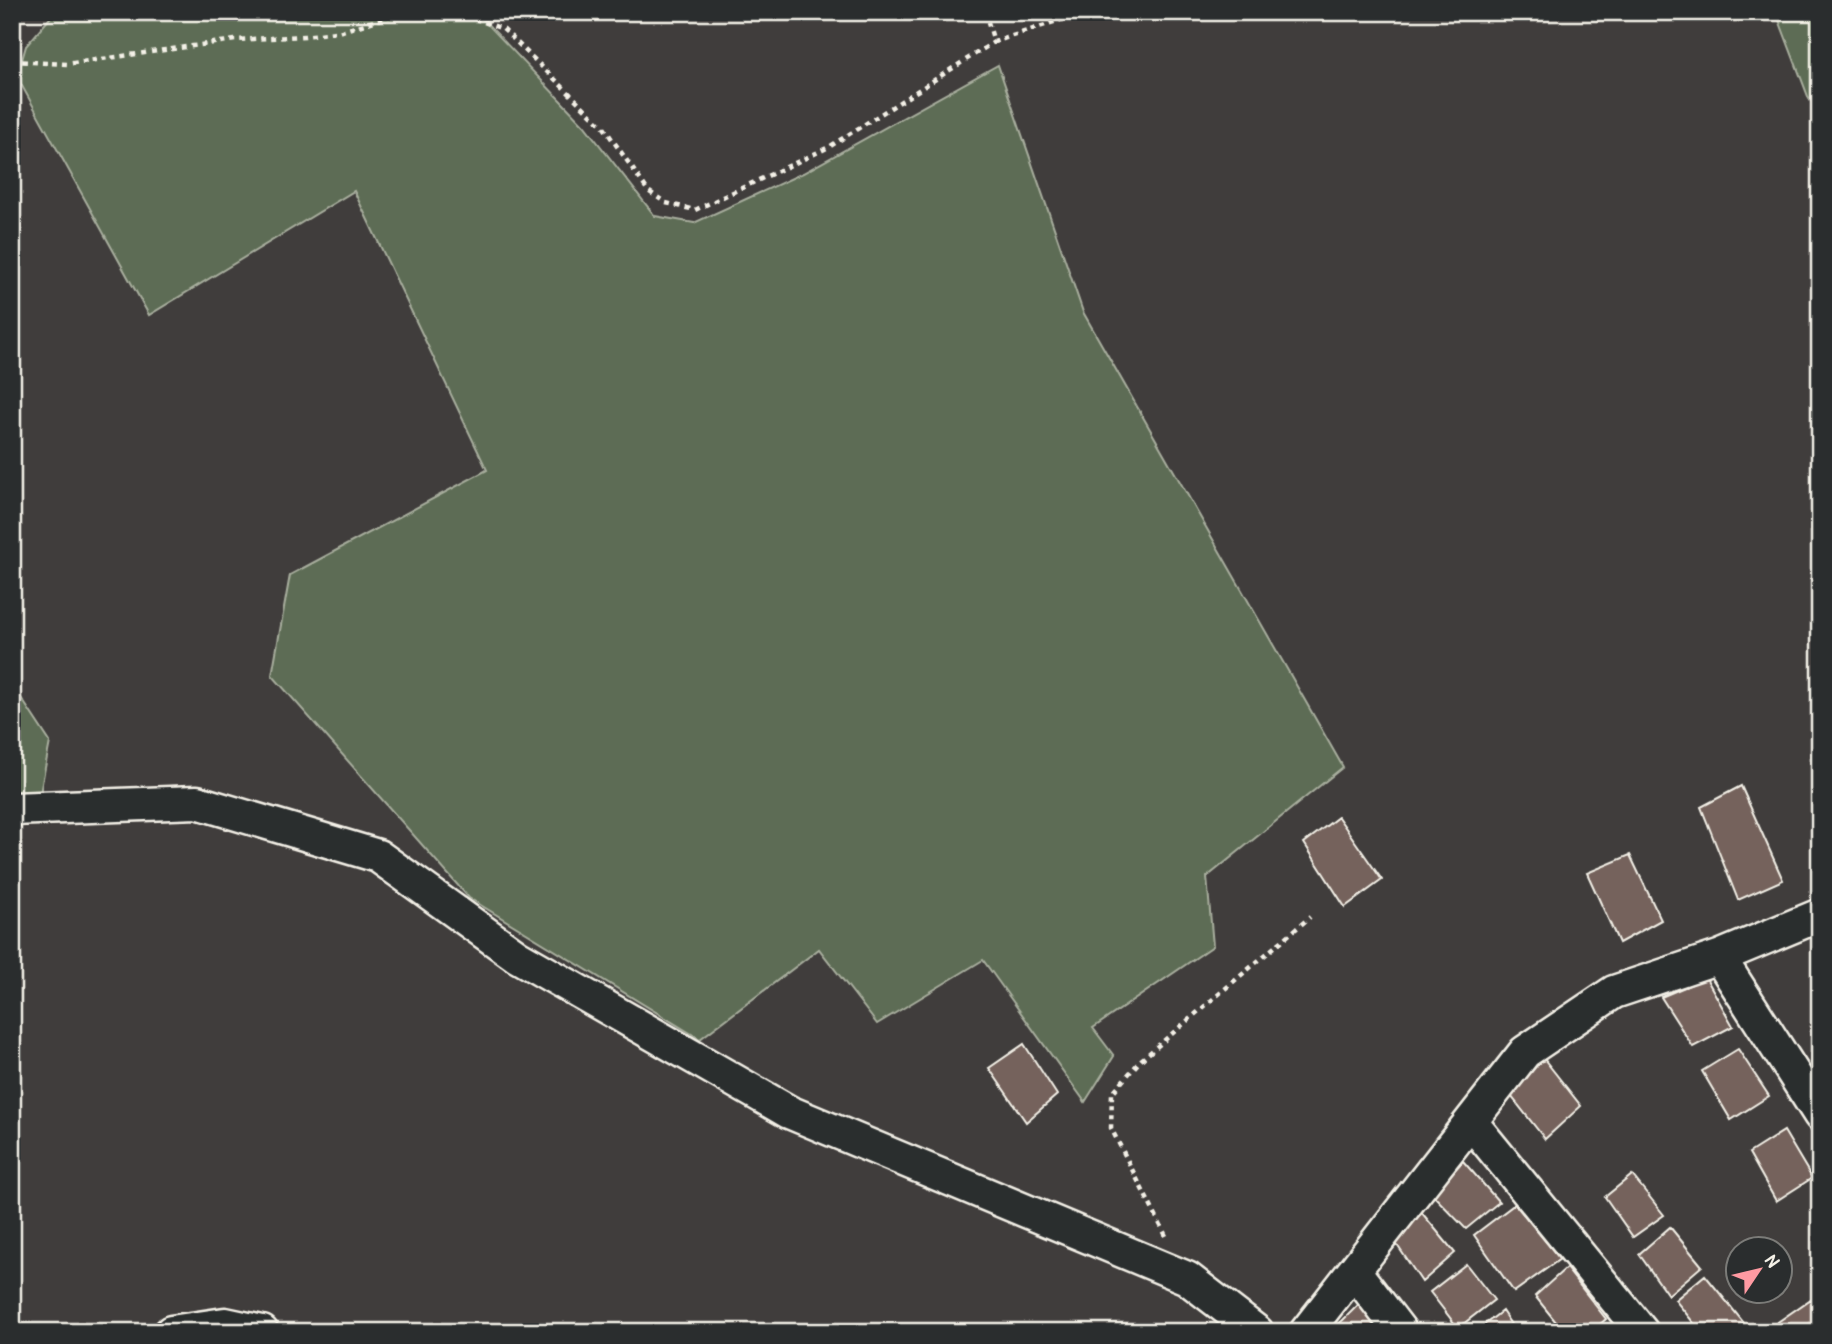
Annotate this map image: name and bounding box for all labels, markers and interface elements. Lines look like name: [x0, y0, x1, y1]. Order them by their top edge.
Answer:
north arrow: [1724, 1236, 1794, 1306]
text: N: [1759, 1249, 1786, 1272]

